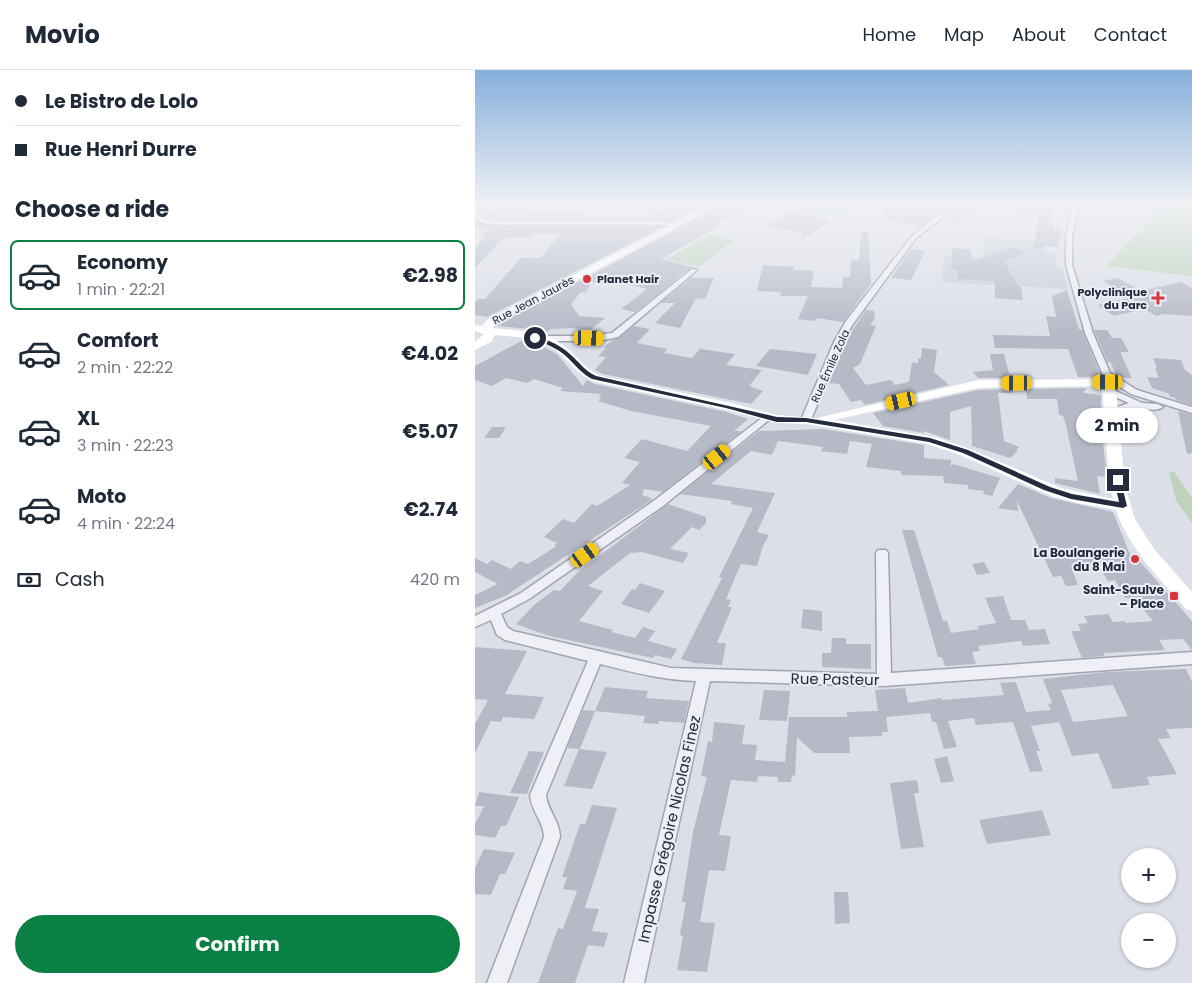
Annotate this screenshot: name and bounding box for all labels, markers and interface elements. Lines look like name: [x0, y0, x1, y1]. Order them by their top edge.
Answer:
text: Movio: [25, 18, 100, 51]
text: Home: [862, 22, 916, 47]
text: Map: [944, 22, 984, 47]
text: About: [1012, 22, 1066, 47]
text: Contact: [1094, 22, 1167, 47]
text: Le Bistro de Lolo: [45, 88, 198, 115]
text: Rue Henri Durre: [45, 136, 197, 163]
text: Choose a ride: [15, 194, 169, 225]
text: Economy: [77, 249, 168, 276]
icon: car: [17, 253, 62, 298]
text: €2.98: [403, 262, 458, 289]
place label: Planet Hair: [597, 271, 659, 287]
street label: Rue Jean Jaurès: [489, 272, 577, 328]
marker: Planet Hair: [581, 273, 593, 285]
text: 1 min · 22:21: [77, 278, 165, 301]
place label: Polyclinique du Parc: [1077, 284, 1147, 313]
marker: Polyclinique du Parc: [1151, 291, 1165, 305]
text: Comfort: [77, 327, 159, 354]
route start: [524, 327, 546, 349]
street label: Rue Émile Zola: [807, 327, 853, 405]
car: [573, 330, 604, 346]
icon: car: [17, 331, 62, 376]
text: €4.02: [401, 340, 458, 367]
text: 2 min · 22:22: [77, 356, 173, 379]
car: [1093, 375, 1123, 390]
car: [1002, 376, 1032, 391]
car: [884, 390, 917, 412]
text: XL: [77, 405, 100, 432]
callout: 2 min: [1077, 408, 1159, 442]
icon: car: [17, 409, 62, 454]
text: 2 min: [1095, 414, 1139, 437]
text: €5.07: [403, 418, 458, 445]
text: 3 min · 22:23: [77, 434, 174, 457]
car: [700, 442, 733, 472]
route end: [1107, 469, 1129, 491]
text: Moto: [77, 483, 126, 510]
icon: car: [17, 487, 62, 532]
text: €2.74: [404, 496, 458, 523]
text: 4 min · 22:24: [77, 512, 175, 535]
car: [568, 540, 601, 570]
place label: La Boulangerie du 8 Mai: [1034, 544, 1126, 575]
marker: La Boulangerie du 8 Mai: [1129, 553, 1141, 565]
icon: cash: [15, 566, 43, 594]
text: Cash: [55, 566, 105, 593]
text: 420 m: [410, 568, 460, 591]
place label: Saint-Saulve – Place: [1083, 581, 1165, 612]
marker: Saint-Saulve – Place: [1168, 590, 1180, 602]
street label: Rue Pasteur: [791, 668, 880, 690]
street label: Impasse Grégoire Nicolas Finez: [633, 713, 705, 945]
map controls: [1121, 848, 1176, 968]
button: +: [1121, 848, 1176, 903]
button: −: [1121, 913, 1176, 968]
button: Confirm: [15, 915, 460, 973]

